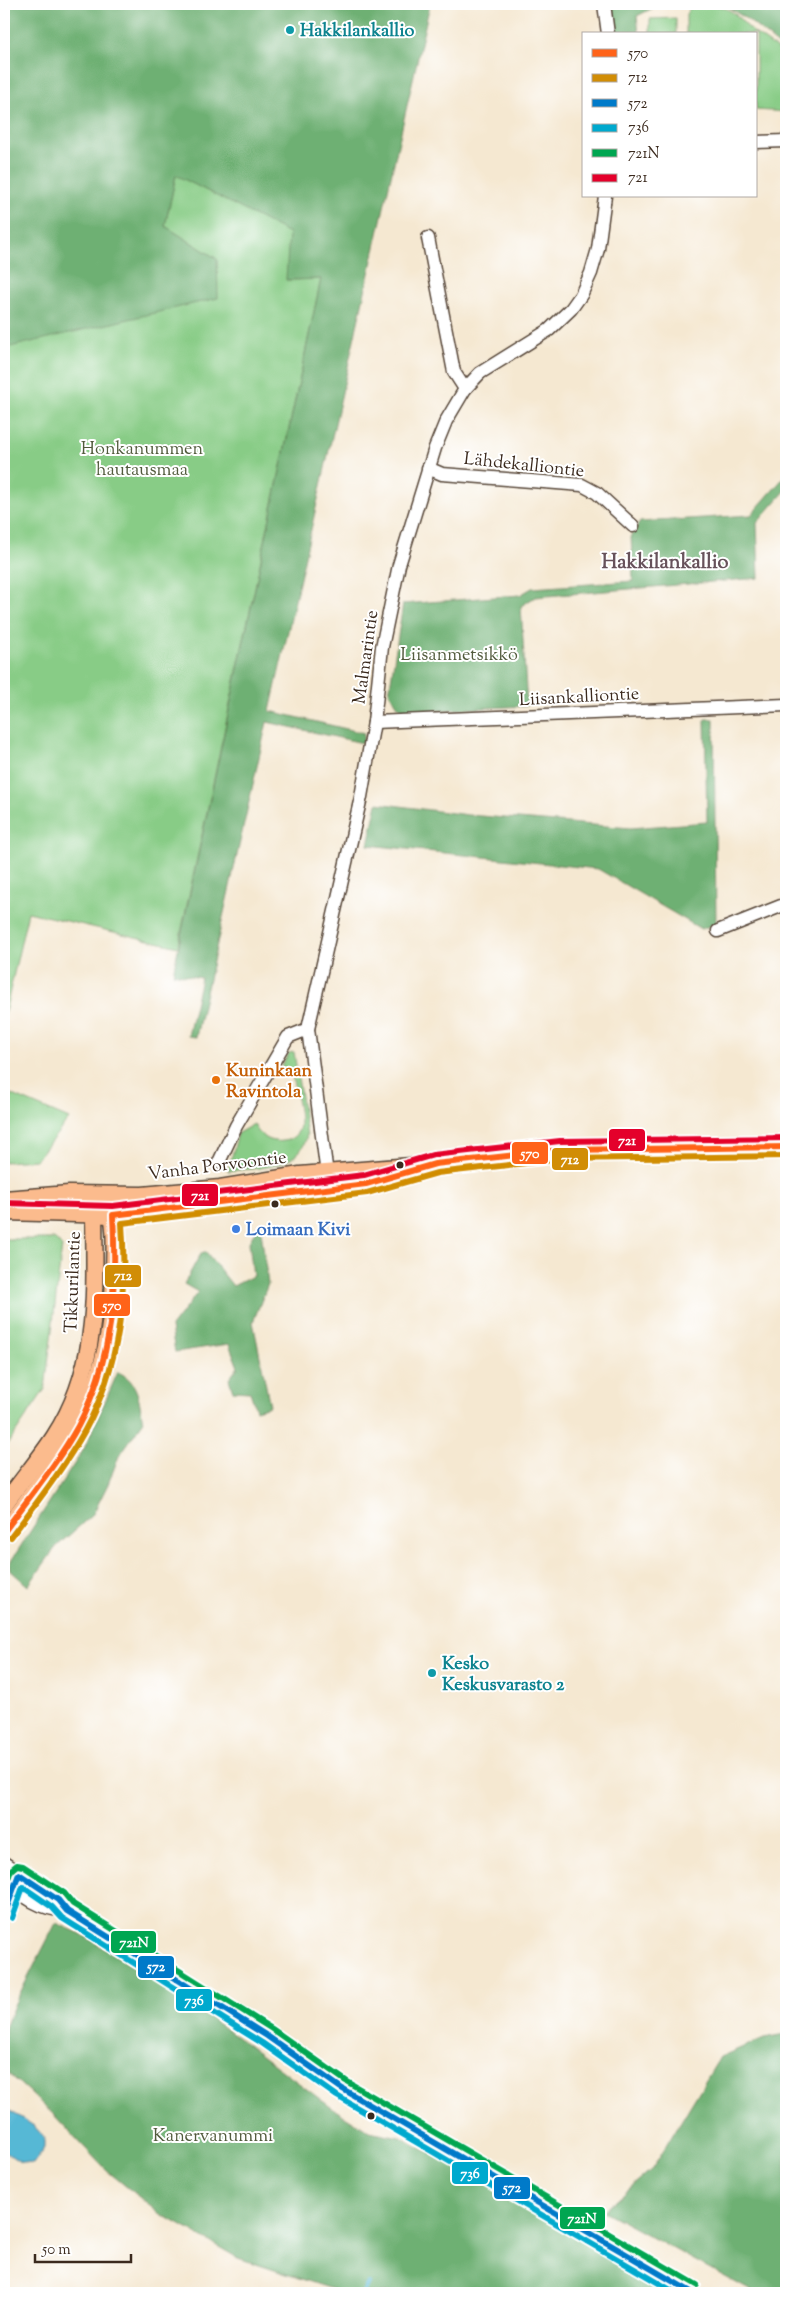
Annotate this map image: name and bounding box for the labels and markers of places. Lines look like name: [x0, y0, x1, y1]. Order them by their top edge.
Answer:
place label: Hakkilankallio: [300, 19, 414, 45]
marker: Hakkilankallio: [284, 24, 296, 36]
place label: Kuninkaan Ravintola: [226, 1059, 313, 1106]
marker: Kuninkaan Ravintola: [210, 1074, 222, 1086]
unlabelled marker: [395, 1160, 405, 1170]
unlabelled marker: [270, 1199, 280, 1209]
place label: Loimaan Kivi: [246, 1218, 351, 1244]
marker: Loimaan Kivi: [230, 1223, 242, 1235]
place label: Kesko Keskusvarasto 2: [442, 1652, 565, 1699]
marker: Kesko Keskusvarasto 2: [426, 1667, 438, 1679]
unlabelled marker: [366, 2111, 376, 2121]

